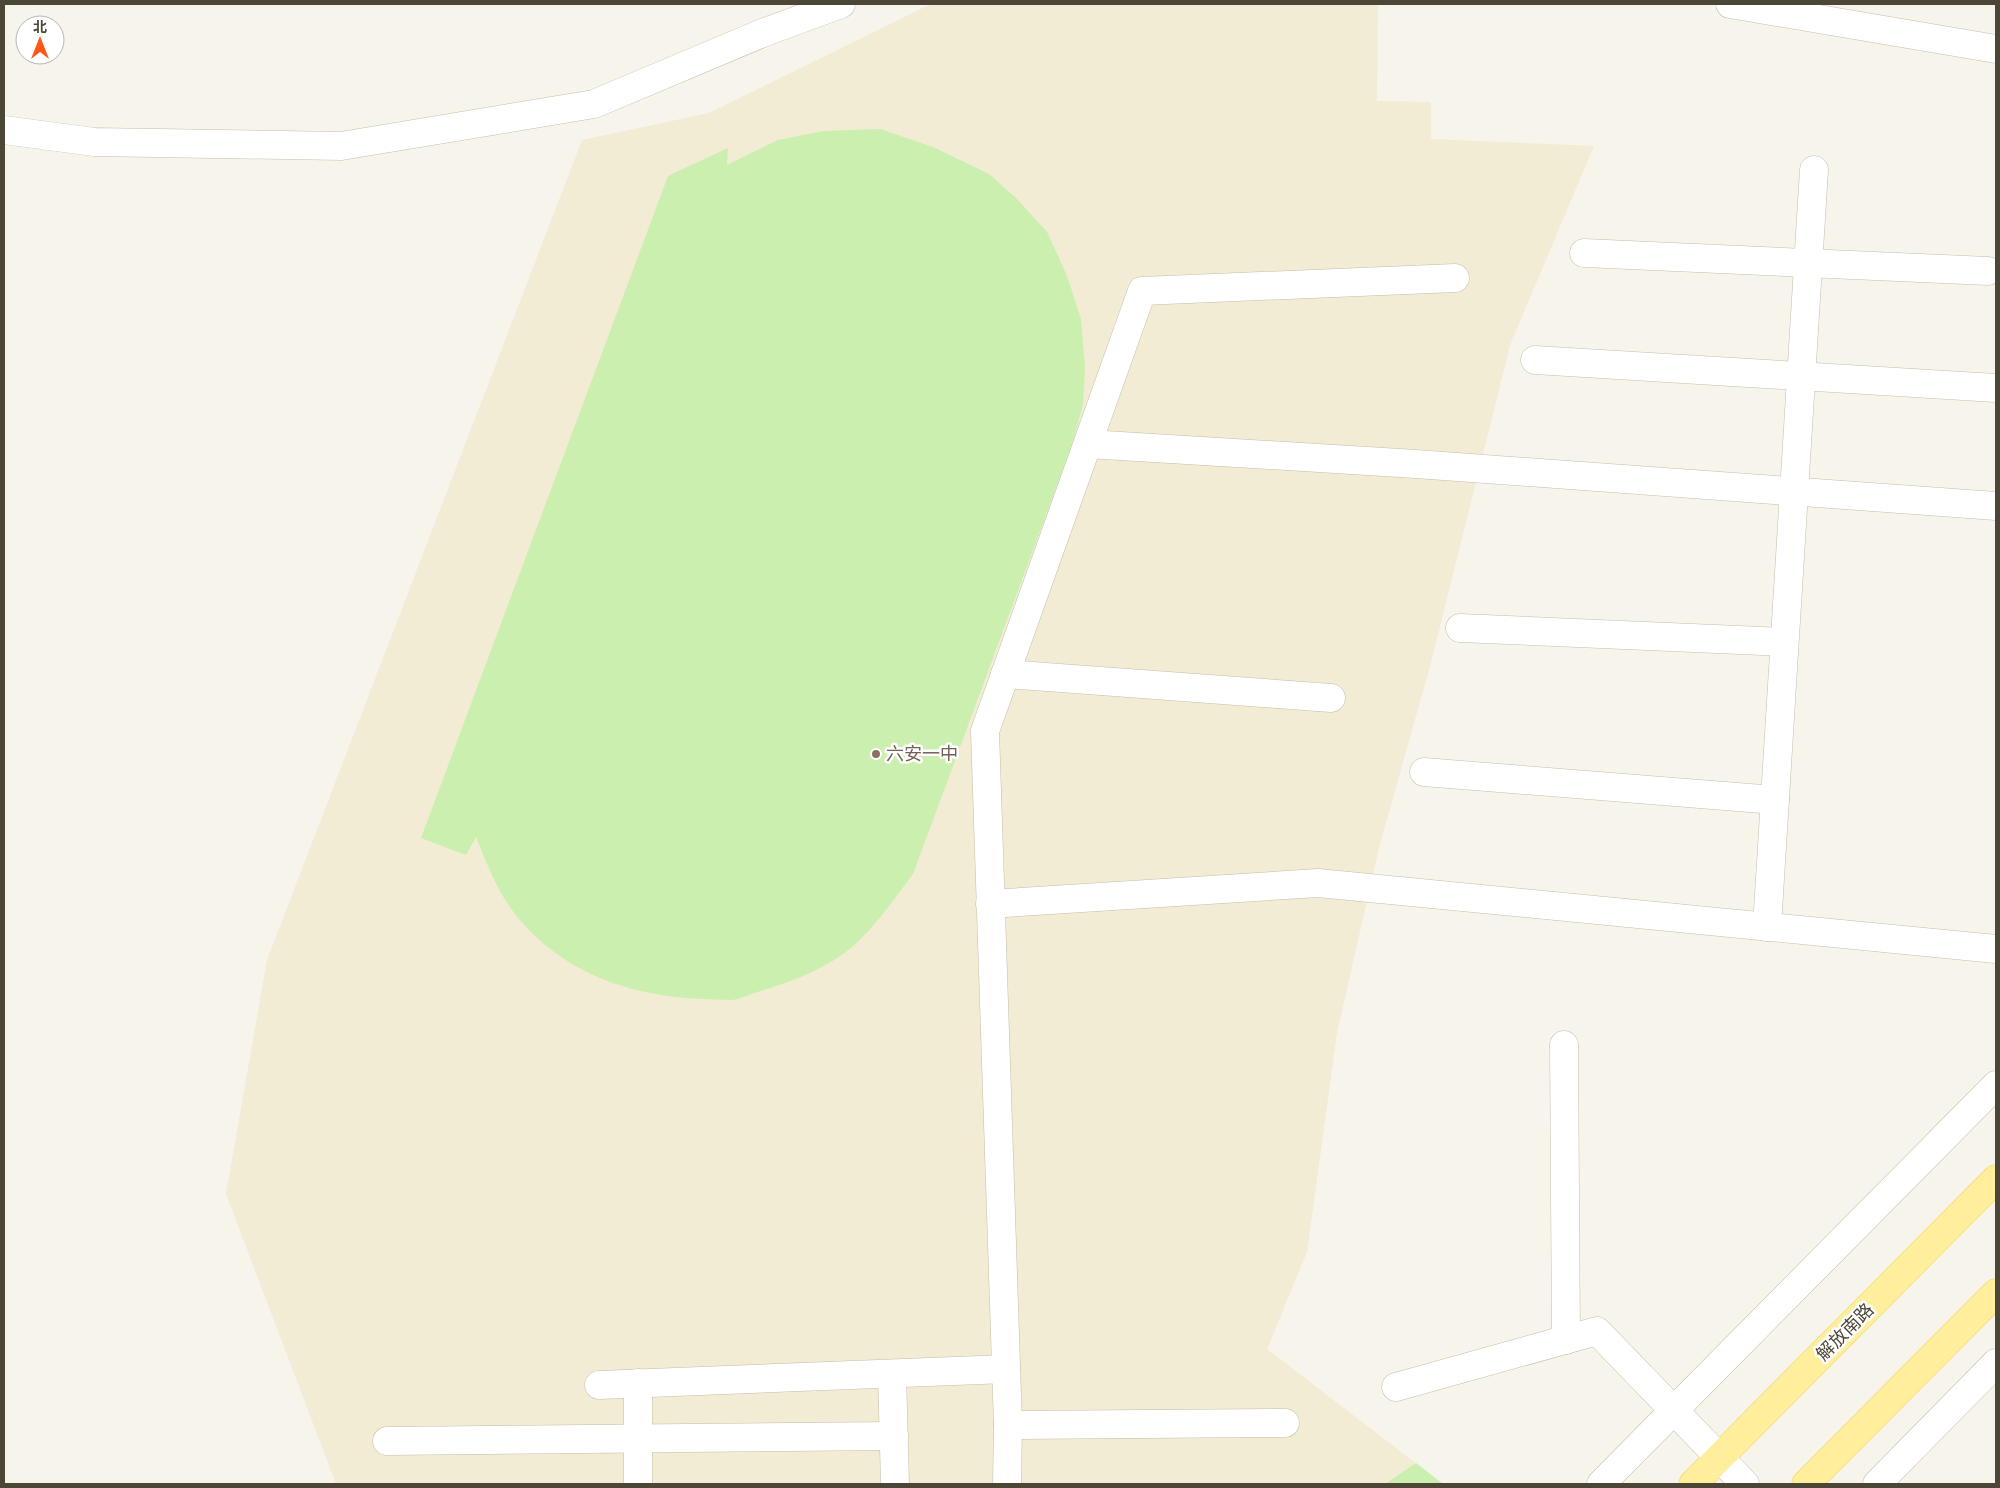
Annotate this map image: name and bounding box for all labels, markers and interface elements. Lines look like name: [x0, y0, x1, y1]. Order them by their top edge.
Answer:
north arrow: [15, 15, 65, 65]
text: 北: [33, 19, 47, 35]
place label: 六安一中: [886, 743, 958, 764]
marker: 六安一中: [870, 748, 882, 760]
street label: 解放南路: [1812, 1299, 1878, 1365]

